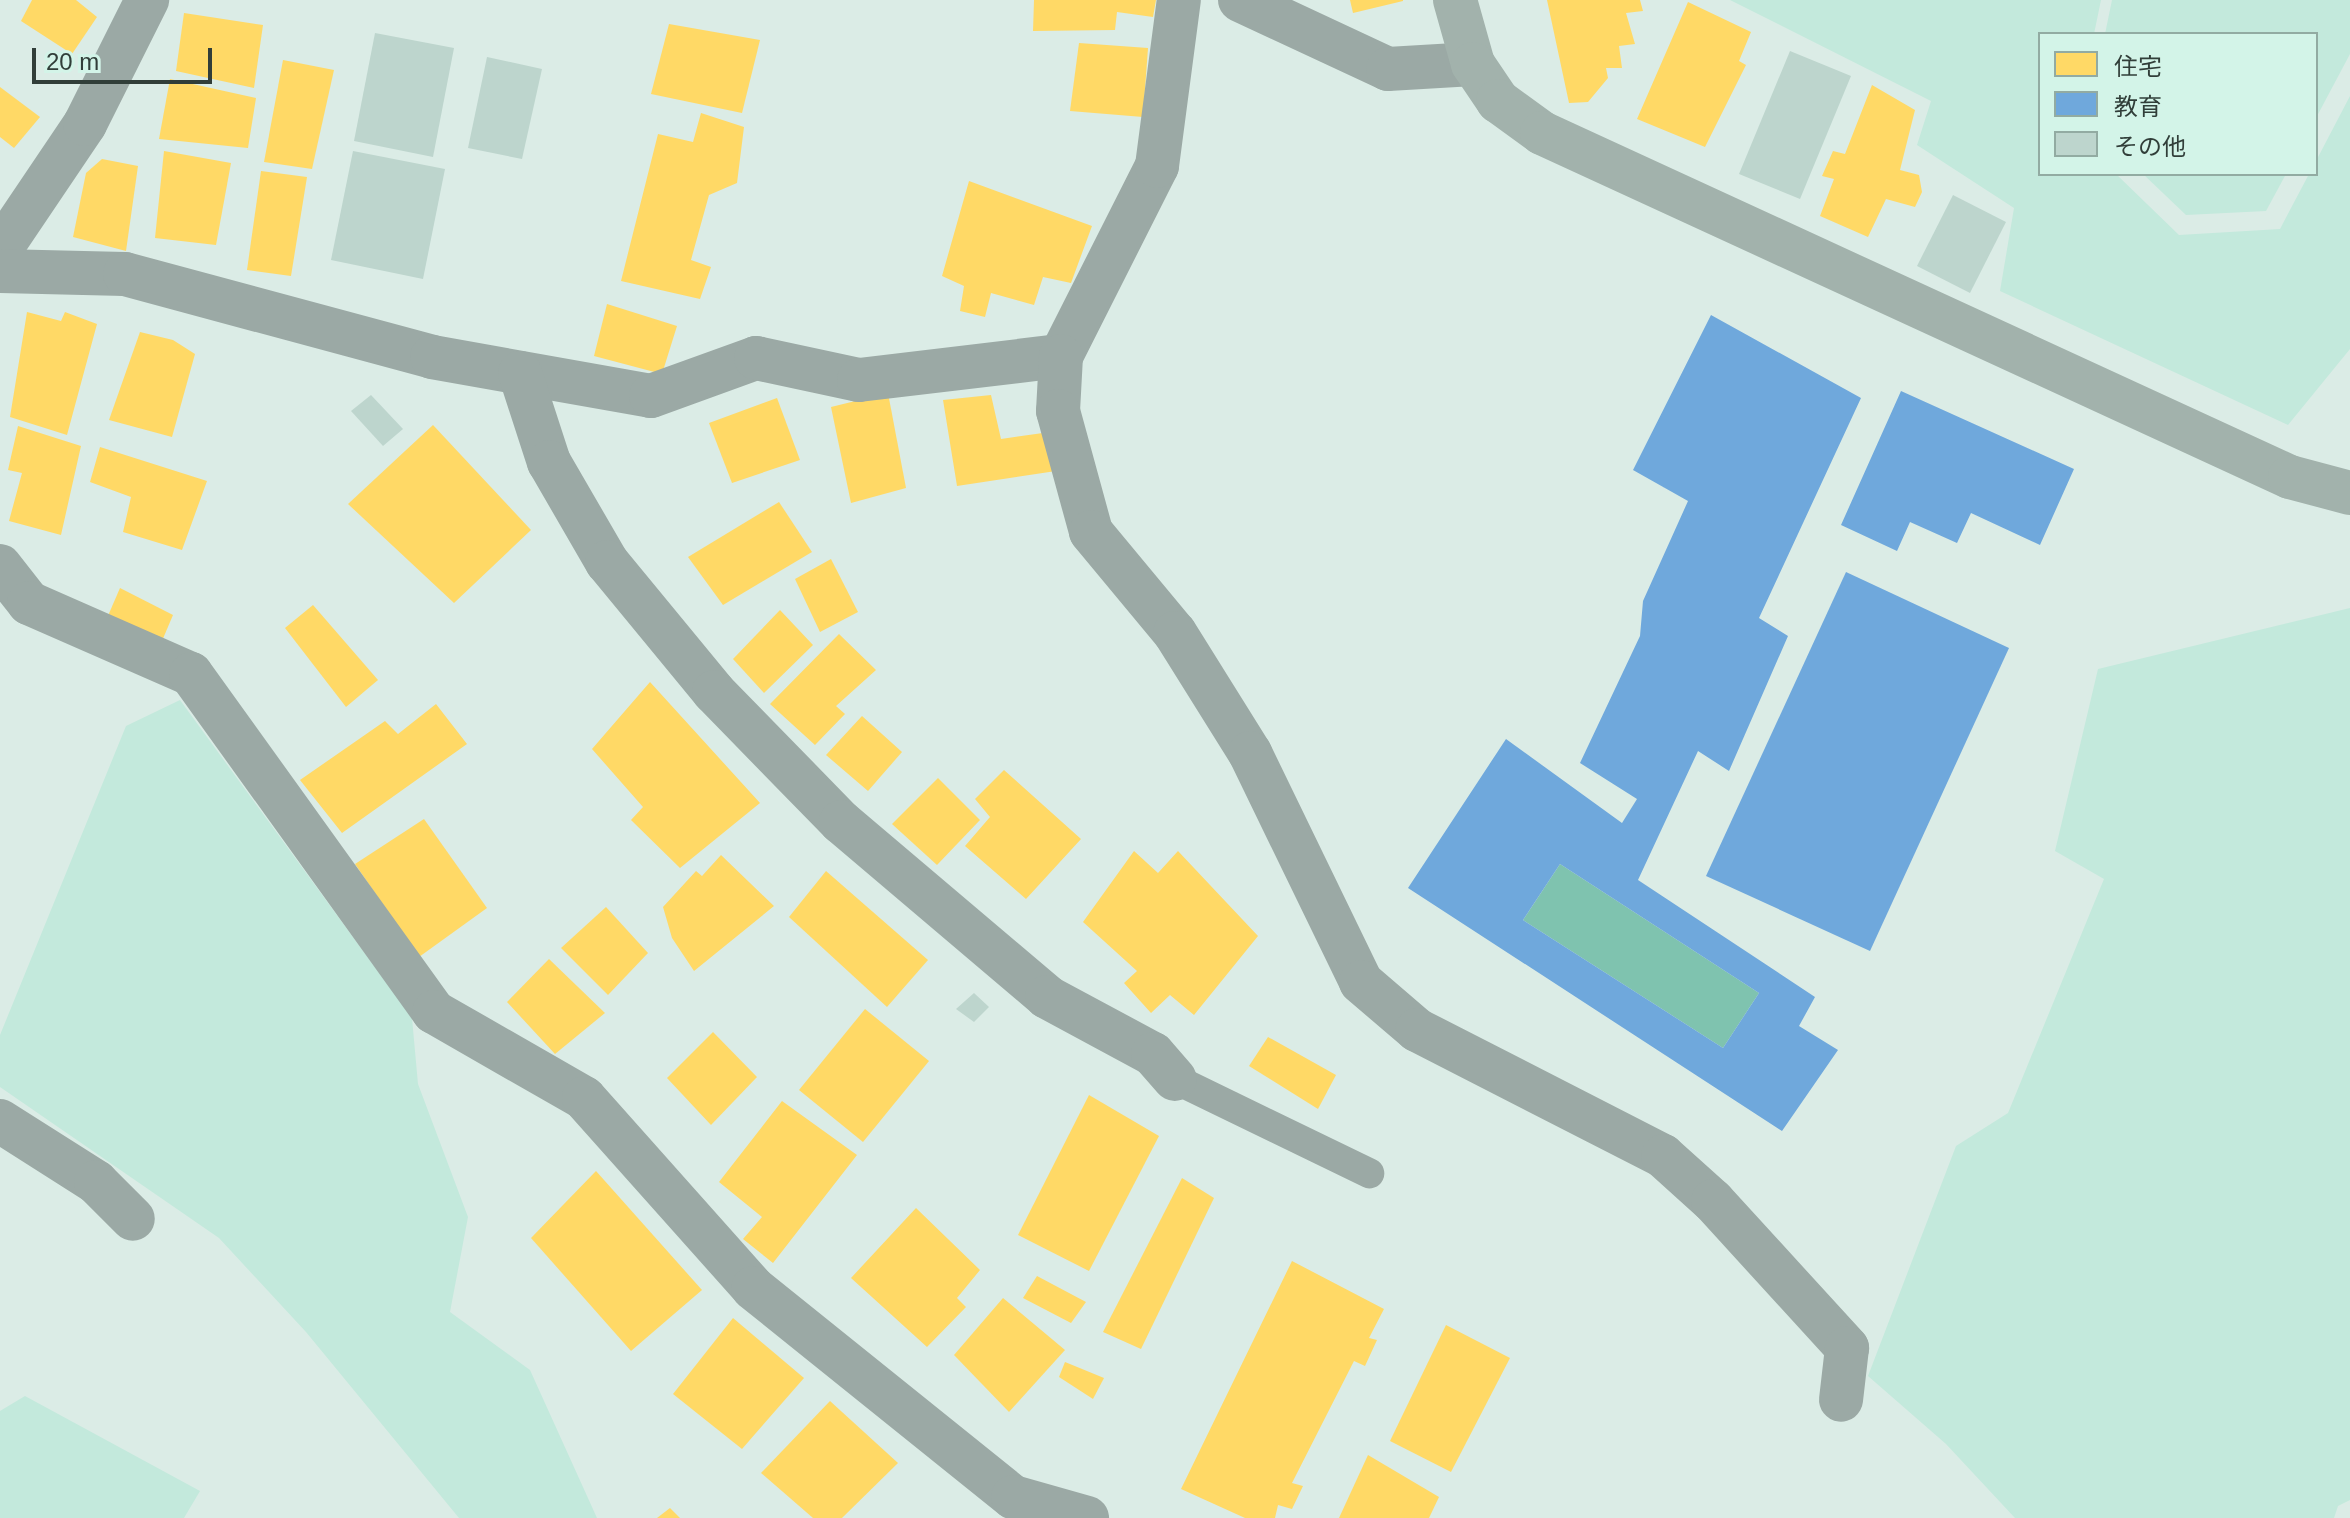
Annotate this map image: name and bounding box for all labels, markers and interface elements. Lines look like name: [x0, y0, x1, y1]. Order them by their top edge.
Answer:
scale bar: [36, 32, 216, 82]
legend: [2038, 32, 2318, 176]
text: 20 m: [46, 48, 99, 75]
text: 住宅: [2114, 53, 2162, 80]
text: 教育: [2114, 93, 2162, 120]
text: その他: [2114, 133, 2186, 160]

